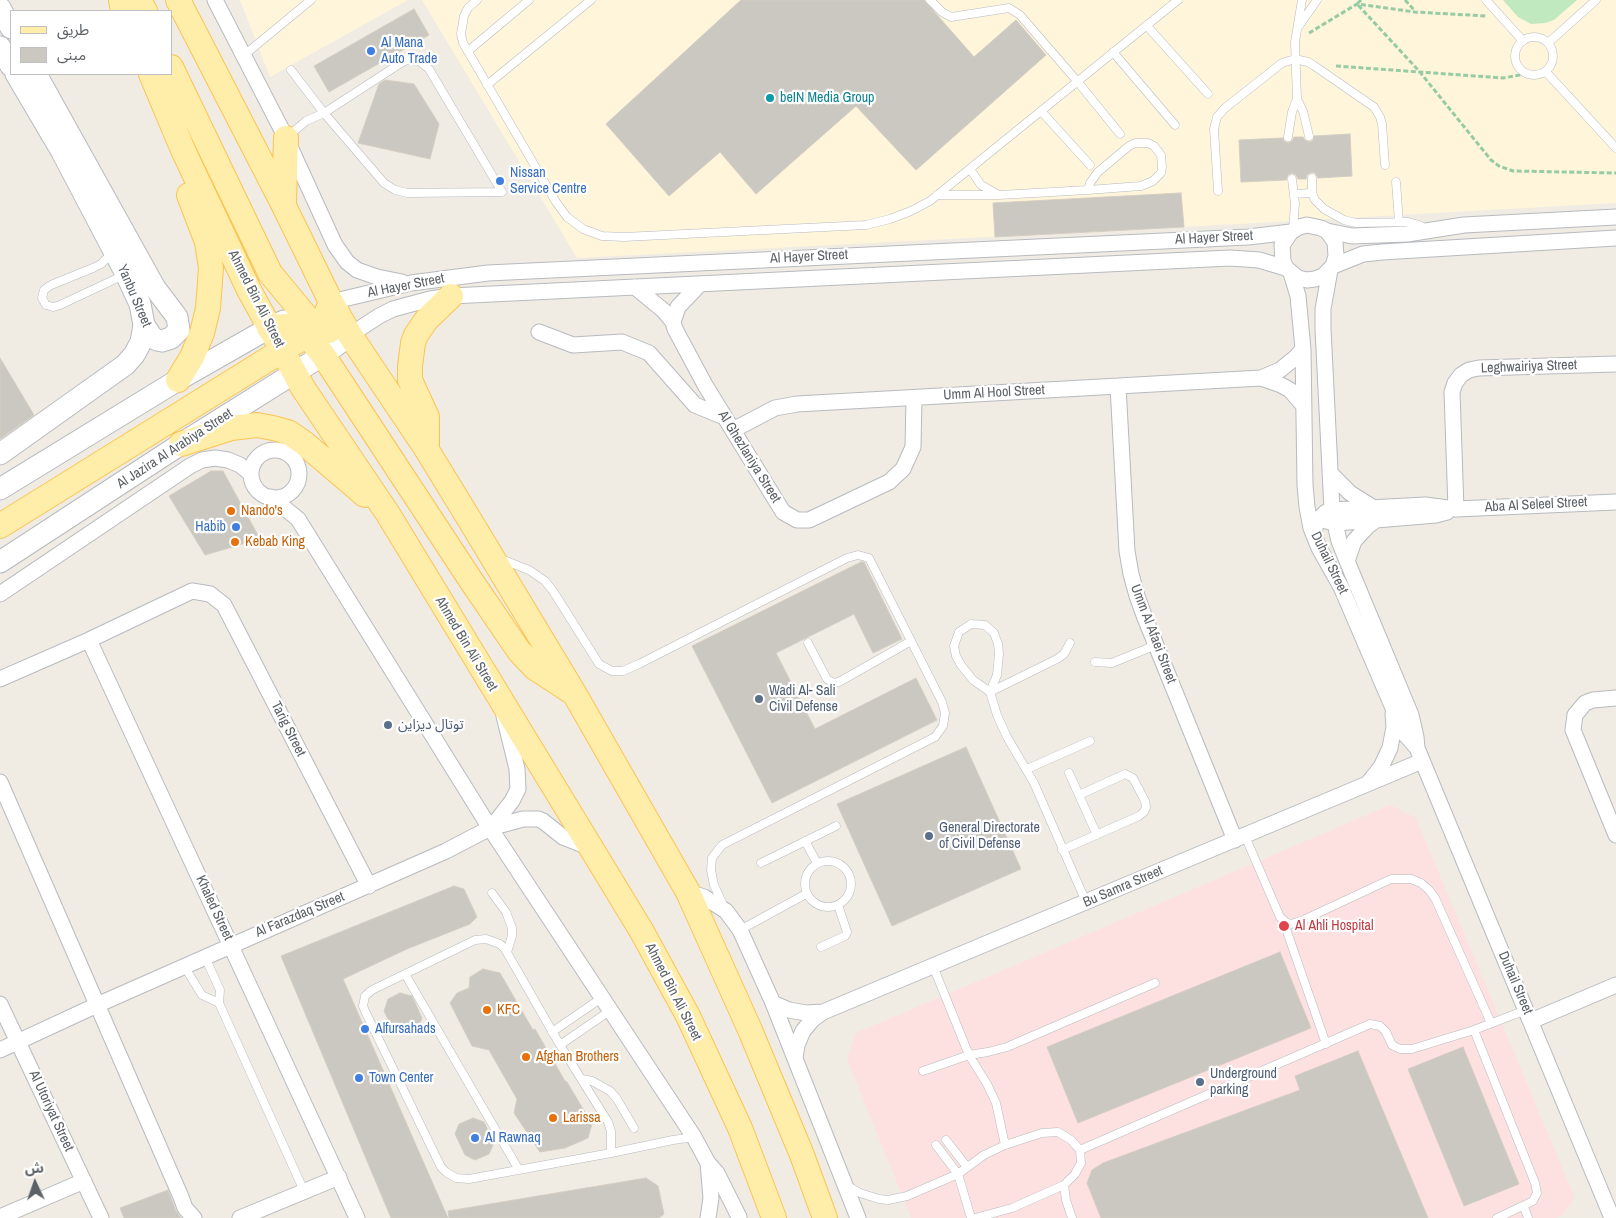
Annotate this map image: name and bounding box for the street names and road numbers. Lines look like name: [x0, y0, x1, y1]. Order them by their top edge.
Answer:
street label: Al Hayer Street: [1175, 228, 1253, 248]
street label: Ahmed Bin Ali Street: [224, 247, 288, 351]
street label: Al Hayer Street: [770, 247, 848, 267]
street label: Yanbu Street: [113, 262, 155, 330]
street label: Al Hayer Street: [366, 270, 446, 302]
street label: Leghwairiya Street: [1481, 357, 1577, 377]
street label: Umm Al Hool Street: [943, 382, 1045, 404]
street label: Al Jazira Al Arabiya Street: [114, 405, 236, 493]
street label: Al Ghezlaniya Street: [714, 408, 784, 506]
street label: Aba Al Seleel Street: [1484, 494, 1588, 516]
street label: Duhail Street: [1307, 529, 1351, 597]
street label: Umm Al Afaei Street: [1126, 582, 1180, 686]
street label: Ahmed Bin Ali Street: [431, 594, 501, 694]
street label: Tarig Street: [267, 699, 309, 759]
street label: Bu Samra Street: [1081, 863, 1165, 911]
street label: Khaled Street: [192, 873, 236, 943]
street label: Al Farazdaq Street: [253, 889, 347, 941]
street label: Ahmed Bin Ali Street: [641, 940, 705, 1044]
street label: Duhail Street: [1494, 949, 1536, 1017]
street label: Al Utoriyat Street: [25, 1068, 77, 1154]

